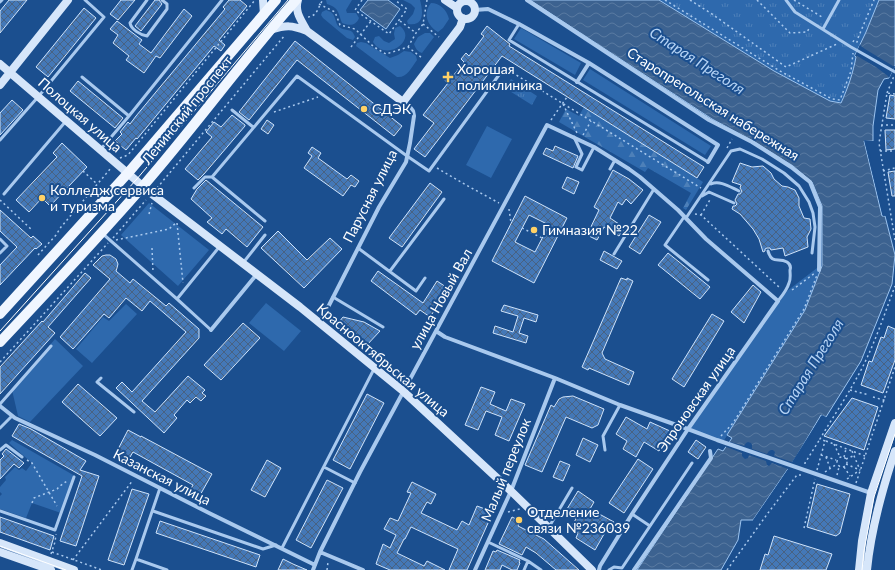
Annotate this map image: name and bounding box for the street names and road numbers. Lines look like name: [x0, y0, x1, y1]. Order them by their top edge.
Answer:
street label: Старопрегольская набережная: [624, 43, 802, 164]
street label: Ленинский проспект: [137, 52, 236, 168]
street label: Полоцкая улица: [35, 74, 126, 156]
street label: Парусная улица: [339, 146, 400, 245]
street label: улица Новый Вал: [406, 245, 475, 352]
street label: Краснооктябрьская улица: [314, 299, 453, 420]
street label: Эпроновская улица: [653, 342, 739, 455]
street label: Малый переулок: [477, 415, 534, 524]
street label: Казанская улица: [111, 445, 214, 508]

